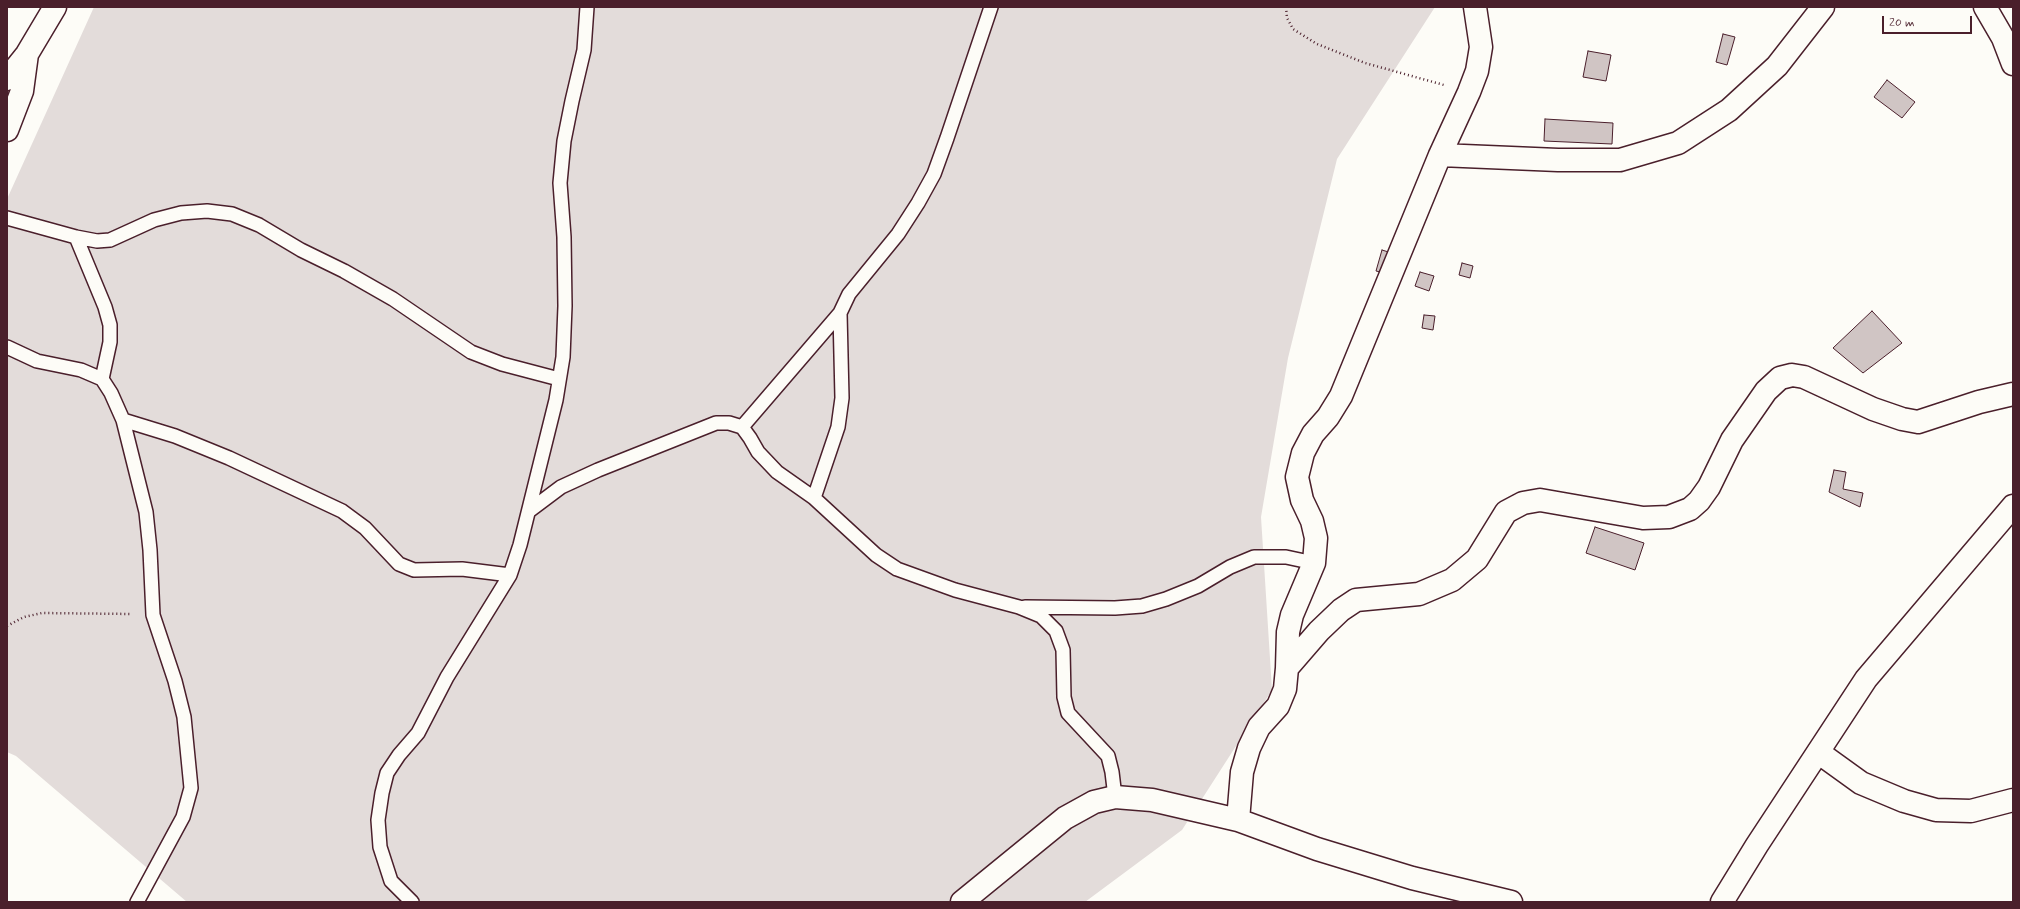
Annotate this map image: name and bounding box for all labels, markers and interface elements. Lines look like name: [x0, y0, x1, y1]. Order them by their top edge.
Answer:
scale bar: [1884, 8, 1974, 34]
text: 20 m: [1889, 15, 1915, 31]

